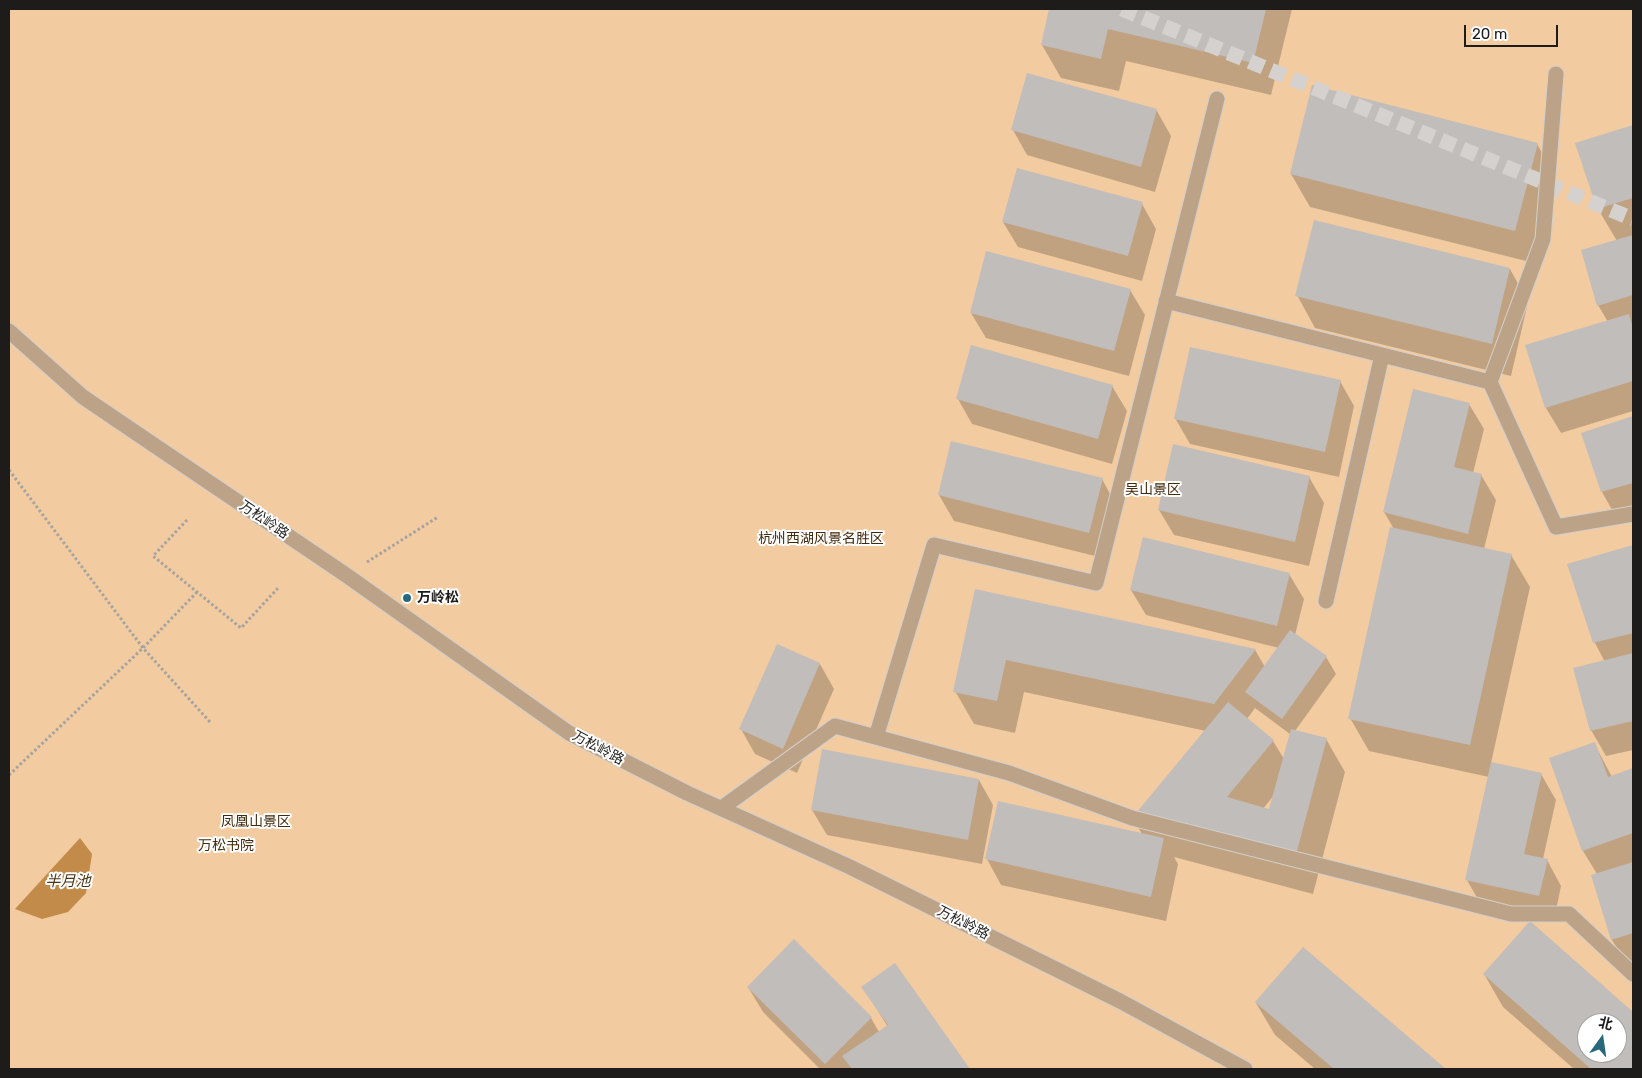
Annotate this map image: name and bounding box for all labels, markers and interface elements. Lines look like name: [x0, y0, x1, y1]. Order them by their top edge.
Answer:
scale bar: [1467, 15, 1561, 47]
text: 20 m: [1472, 25, 1507, 43]
park label: 吴山景区: [1125, 482, 1181, 498]
street label: 万松岭路: [236, 497, 292, 543]
park label: 杭州西湖风景名胜区: [758, 531, 884, 547]
place label: 万岭松: [417, 590, 459, 606]
marker: 万岭松: [401, 592, 413, 604]
street label: 万松岭路: [569, 727, 627, 769]
park label: 凤凰山景区: [221, 814, 291, 830]
park label: 万松书院: [198, 838, 254, 854]
water label: 半月池: [46, 873, 90, 891]
street label: 万松岭路: [934, 903, 992, 943]
north arrow: [1577, 1013, 1627, 1063]
text: 北: [1597, 1014, 1614, 1034]

